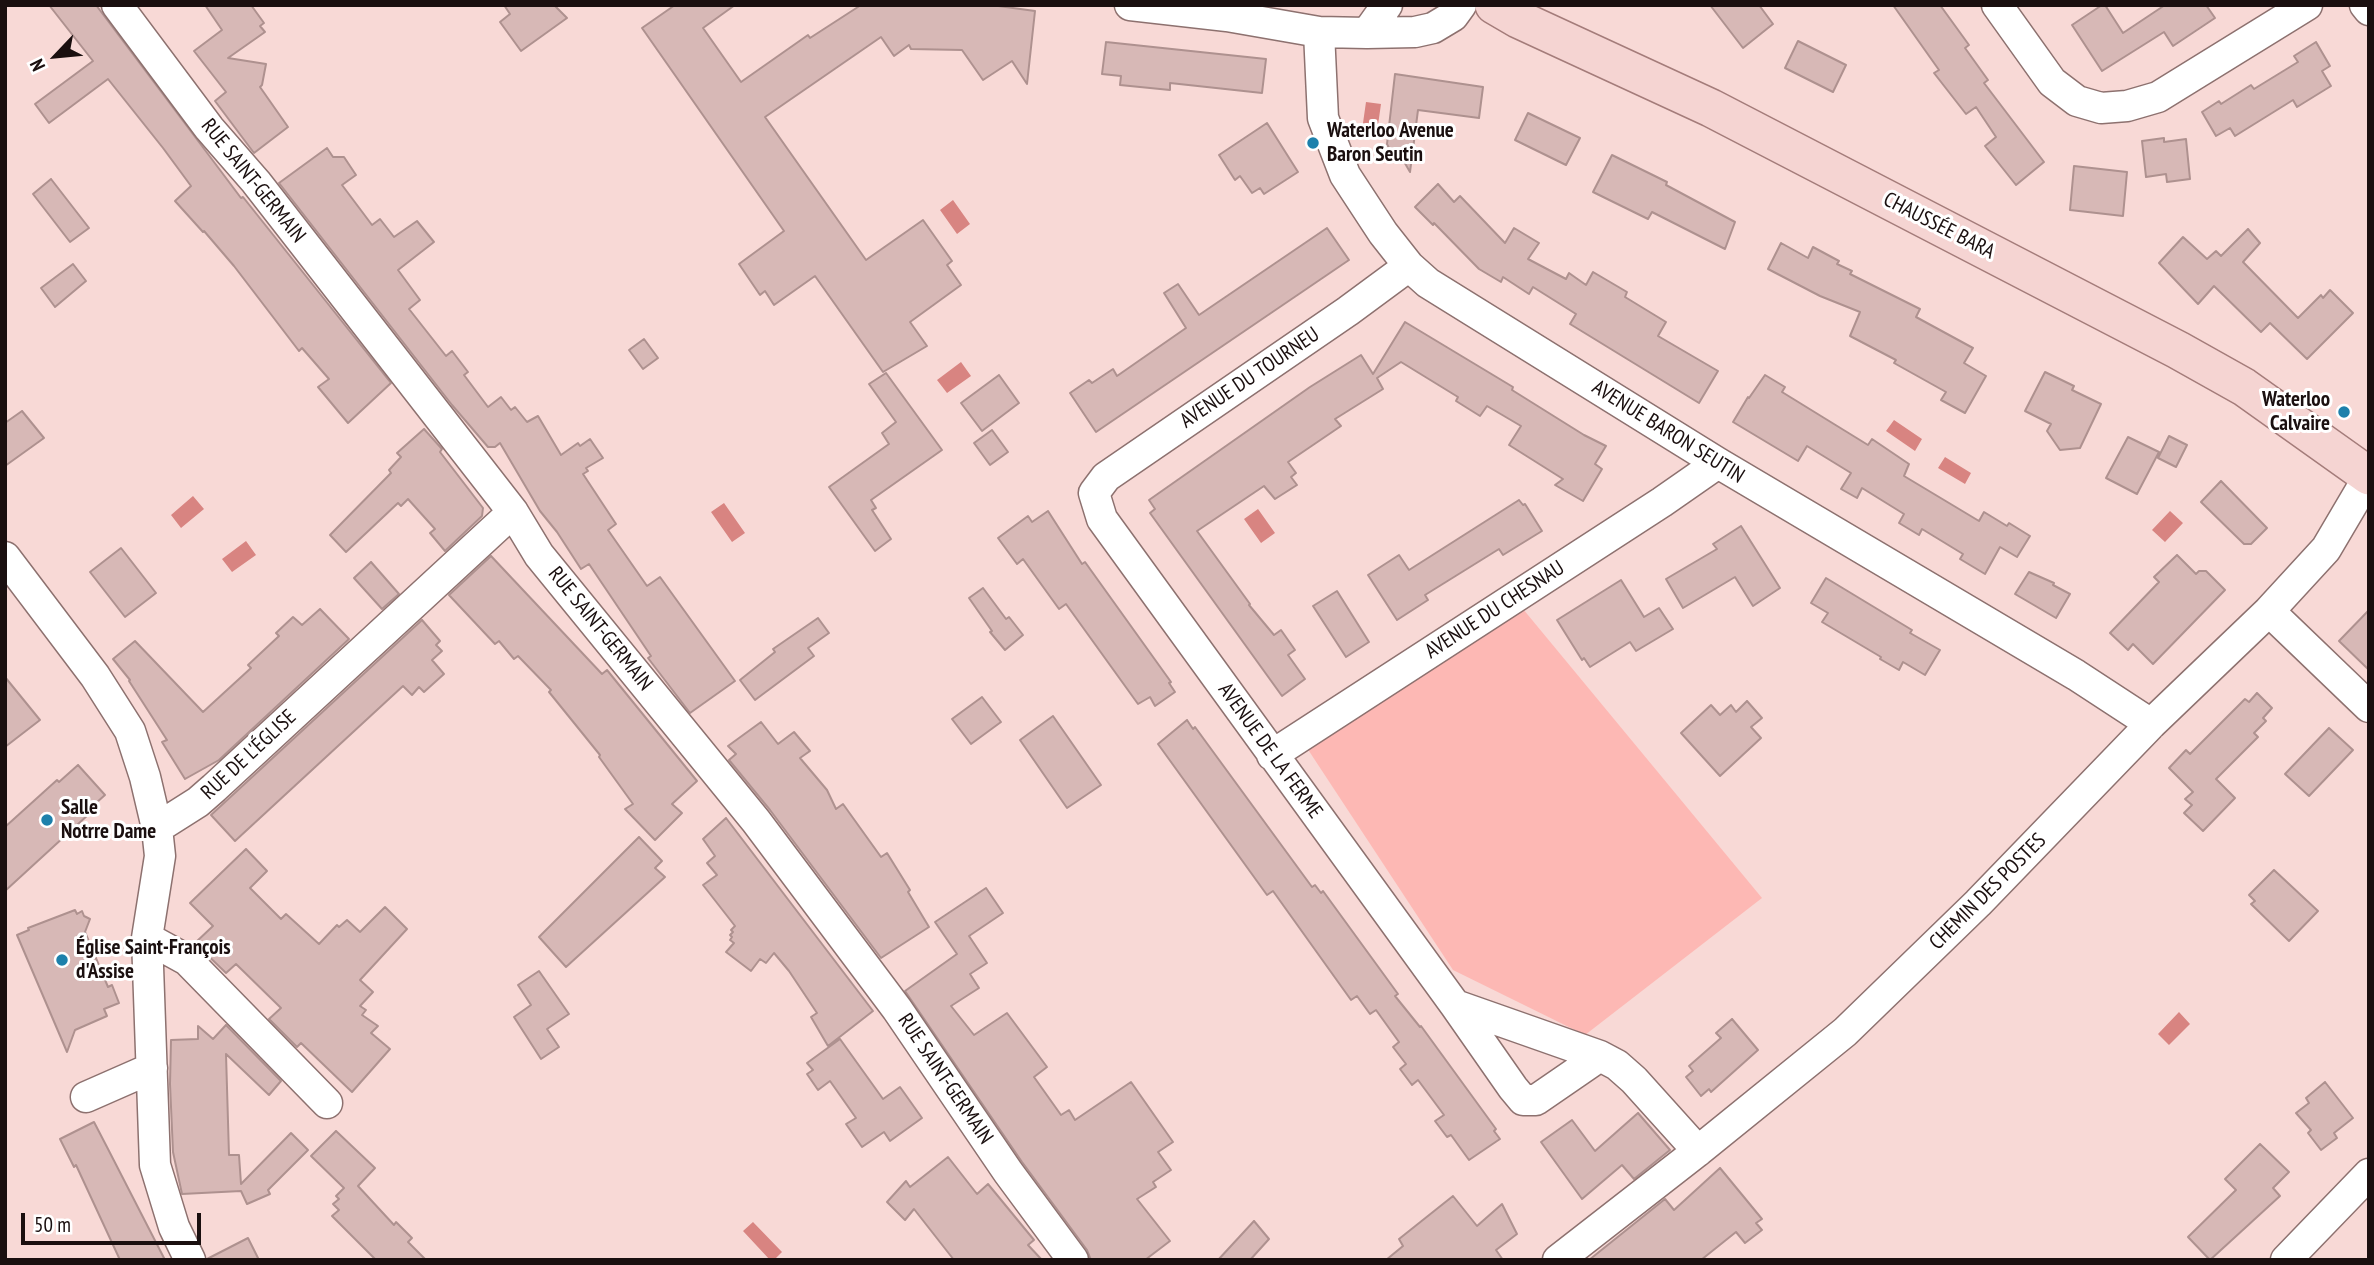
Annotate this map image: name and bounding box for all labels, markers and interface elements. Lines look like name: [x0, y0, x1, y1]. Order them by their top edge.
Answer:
north arrow: [21, 21, 91, 91]
text: N: [24, 55, 50, 75]
street label: RUE SAINT-GERMAIN: [195, 114, 311, 248]
place label: Waterloo Avenue Baron Seutin: [1327, 118, 1454, 168]
marker: Waterloo Avenue Baron Seutin: [1305, 135, 1321, 151]
street label: CHAUSSÉE BARA: [1879, 187, 1999, 265]
street label: AVENUE DU TOURNEU: [1176, 322, 1324, 434]
street label: AVENUE BARON SEUTIN: [1587, 375, 1749, 489]
place label: Waterloo Calvaire: [2262, 387, 2330, 437]
marker: Waterloo Calvaire: [2336, 404, 2352, 420]
street label: AVENUE DU CHESNAU: [1421, 556, 1569, 664]
street label: RUE SAINT-GERMAIN: [542, 562, 658, 696]
street label: AVENUE DE LA FERME: [1212, 678, 1328, 824]
street label: RUE DE L'ÉGLISE: [196, 705, 302, 805]
place label: Salle Notrre Dame: [61, 795, 156, 845]
marker: Salle Notrre Dame: [39, 812, 55, 828]
street label: CHEMIN DES POSTES: [1924, 828, 2052, 956]
place label: Église Saint-François d'Assise: [76, 935, 231, 985]
marker: Église Saint-François d'Assise: [54, 952, 70, 968]
street label: RUE SAINT-GERMAIN: [892, 1009, 998, 1149]
scale bar: [24, 1198, 205, 1242]
text: 50 m: [34, 1211, 71, 1238]

